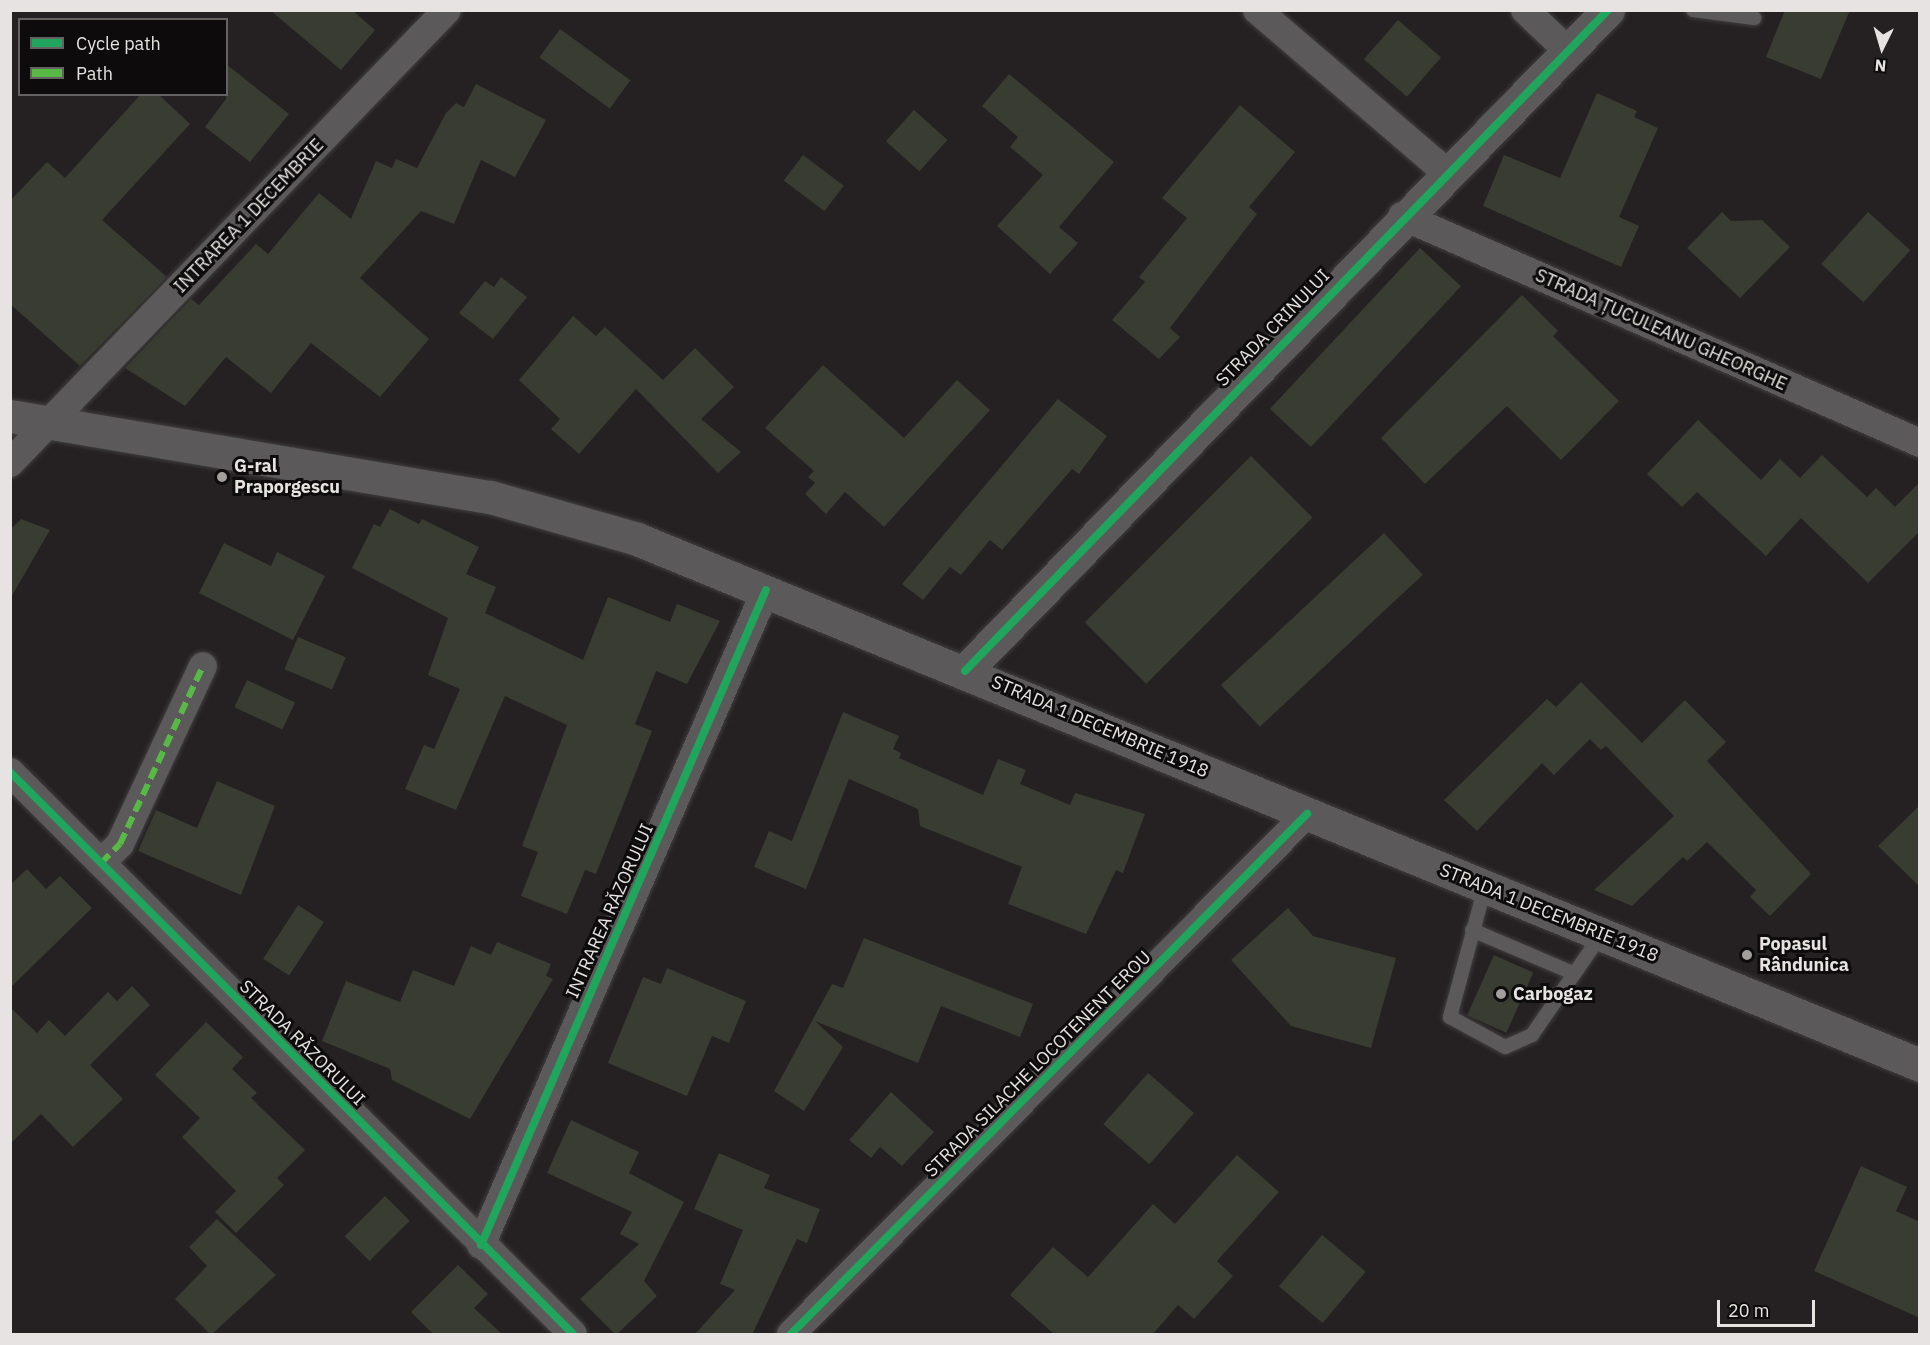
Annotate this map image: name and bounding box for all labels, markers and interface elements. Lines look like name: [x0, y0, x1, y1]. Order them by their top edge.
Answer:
legend: [18, 18, 228, 96]
north arrow: [1852, 18, 1912, 78]
text: Cycle path: [76, 32, 161, 55]
text: N: [1874, 55, 1887, 76]
text: Path: [76, 62, 113, 85]
street label: INTRAREA 1 DECEMBRIE: [170, 134, 328, 298]
street label: STRADA CRINULUI: [1212, 265, 1334, 391]
street label: STRADA ȚUCULEANU GHEORGHE: [1532, 265, 1790, 395]
place label: G-ral Praporgescu: [234, 456, 340, 498]
marker: G-ral Praporgescu: [215, 470, 229, 484]
street label: STRADA 1 DECEMBRIE 1918: [988, 671, 1212, 783]
street label: INTRAREA RĂZORULUI: [562, 821, 658, 1001]
street label: STRADA 1 DECEMBRIE 1918: [1437, 859, 1661, 967]
place label: Popasul Rândunica: [1759, 934, 1849, 976]
street label: STRADA SILACHE LOCOTENENT EROU: [920, 946, 1156, 1182]
marker: Popasul Rândunica: [1740, 948, 1754, 962]
street label: STRADA RĂZORULUI: [235, 976, 369, 1110]
place label: Carbogaz: [1513, 983, 1593, 1005]
marker: Carbogaz: [1494, 987, 1508, 1001]
scale bar: [1720, 1288, 1818, 1326]
text: 20 m: [1728, 1299, 1770, 1322]

